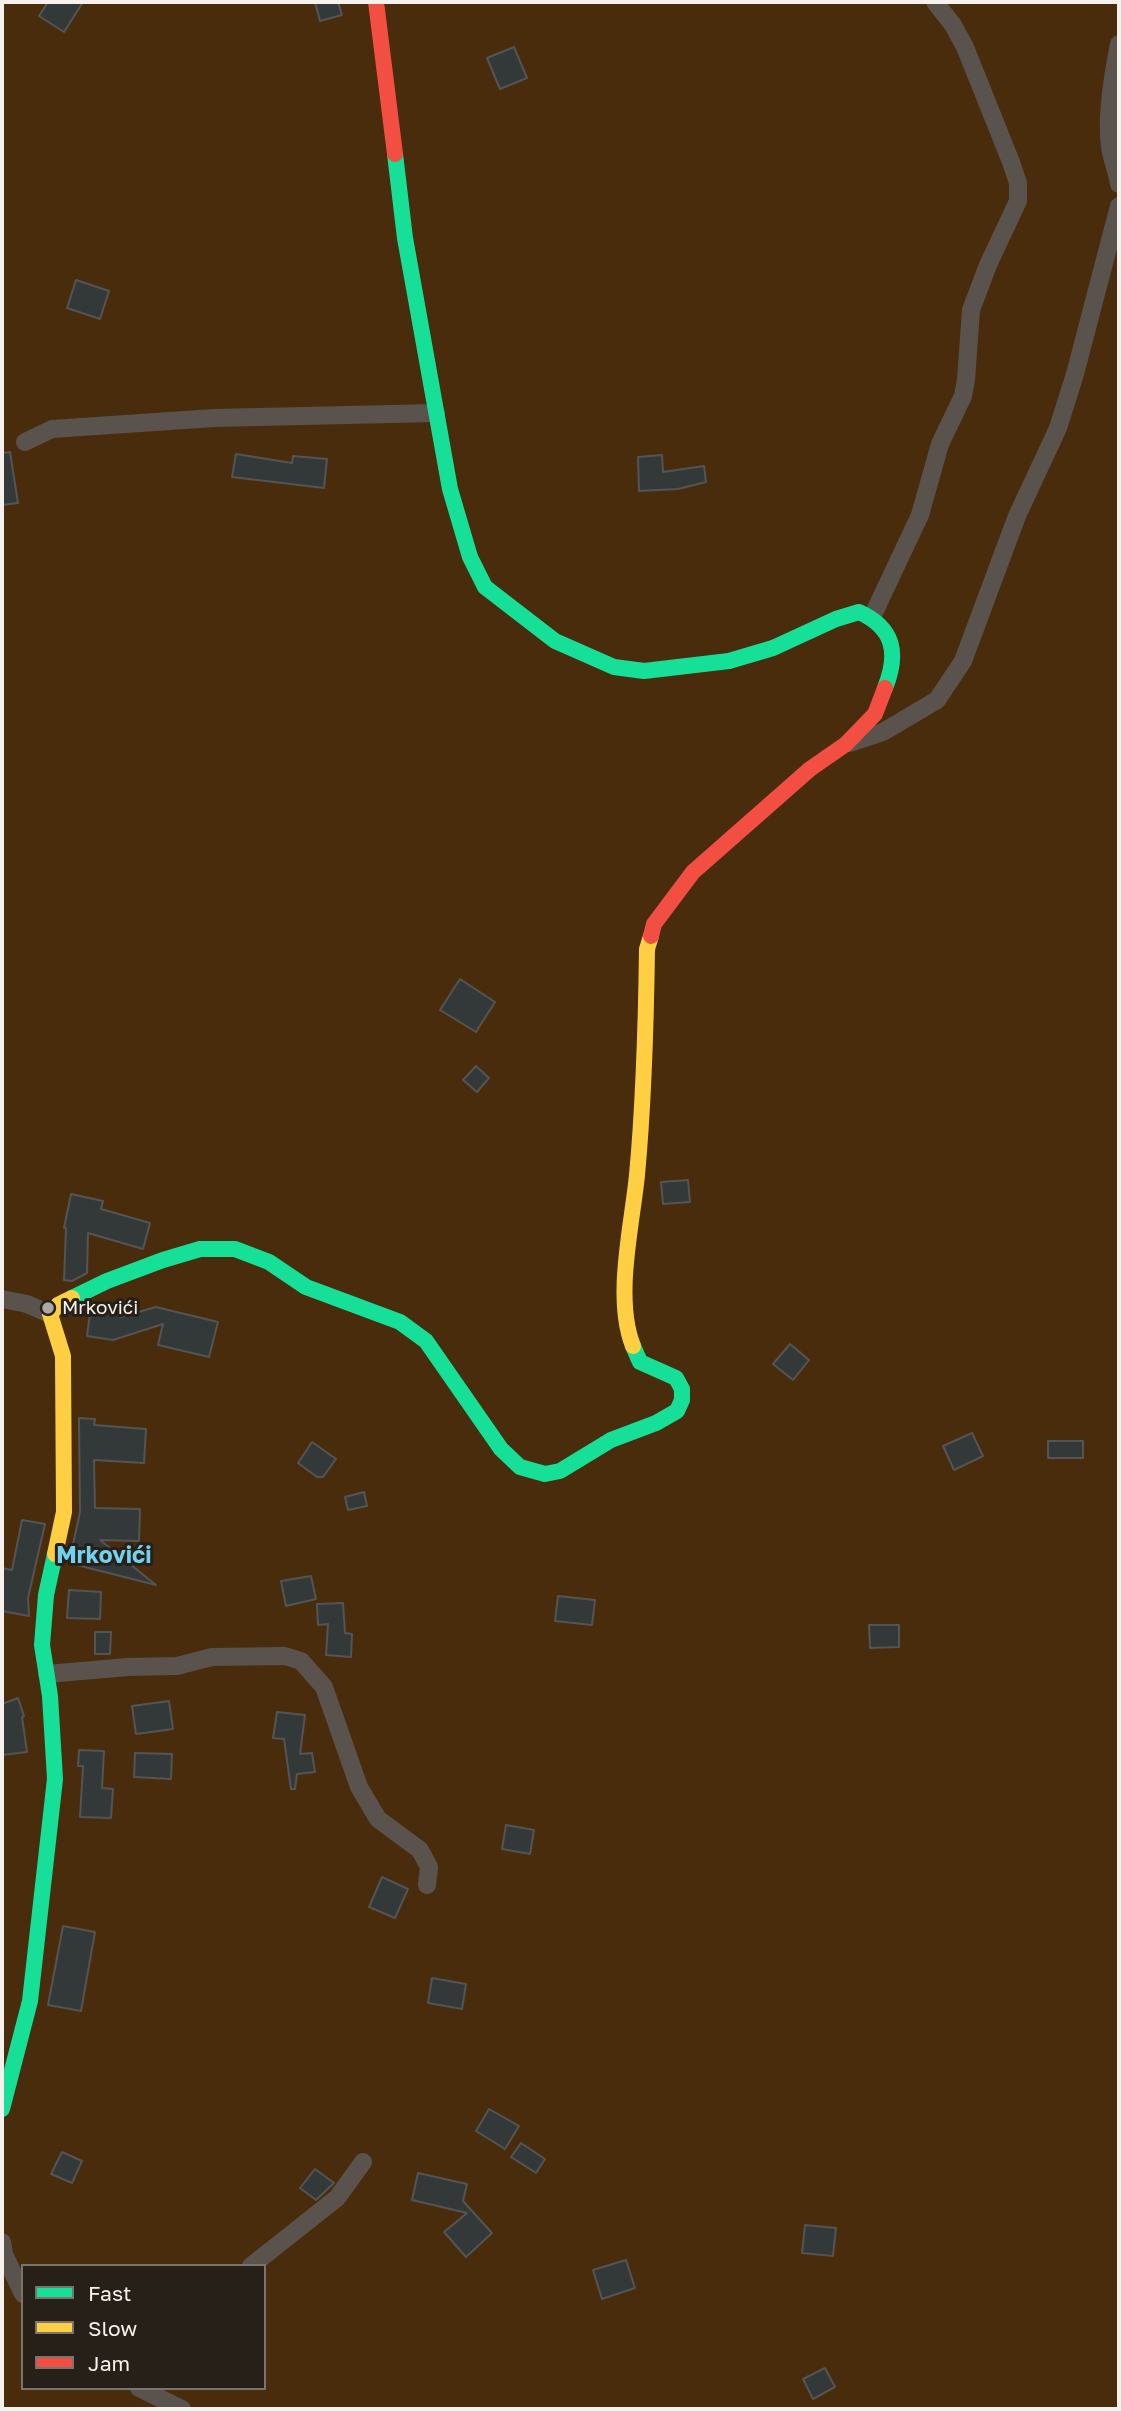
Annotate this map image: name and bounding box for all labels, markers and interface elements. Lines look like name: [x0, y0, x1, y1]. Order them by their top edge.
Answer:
place label: Mrkovići: [62, 1297, 138, 1319]
marker: Mrkovići: [40, 1300, 56, 1316]
district label: Mrkovići: [56, 1542, 152, 1570]
legend: [21, 2264, 266, 2390]
text: Fast: [88, 2280, 131, 2306]
text: Slow: [88, 2315, 137, 2341]
text: Jam: [88, 2350, 130, 2376]

